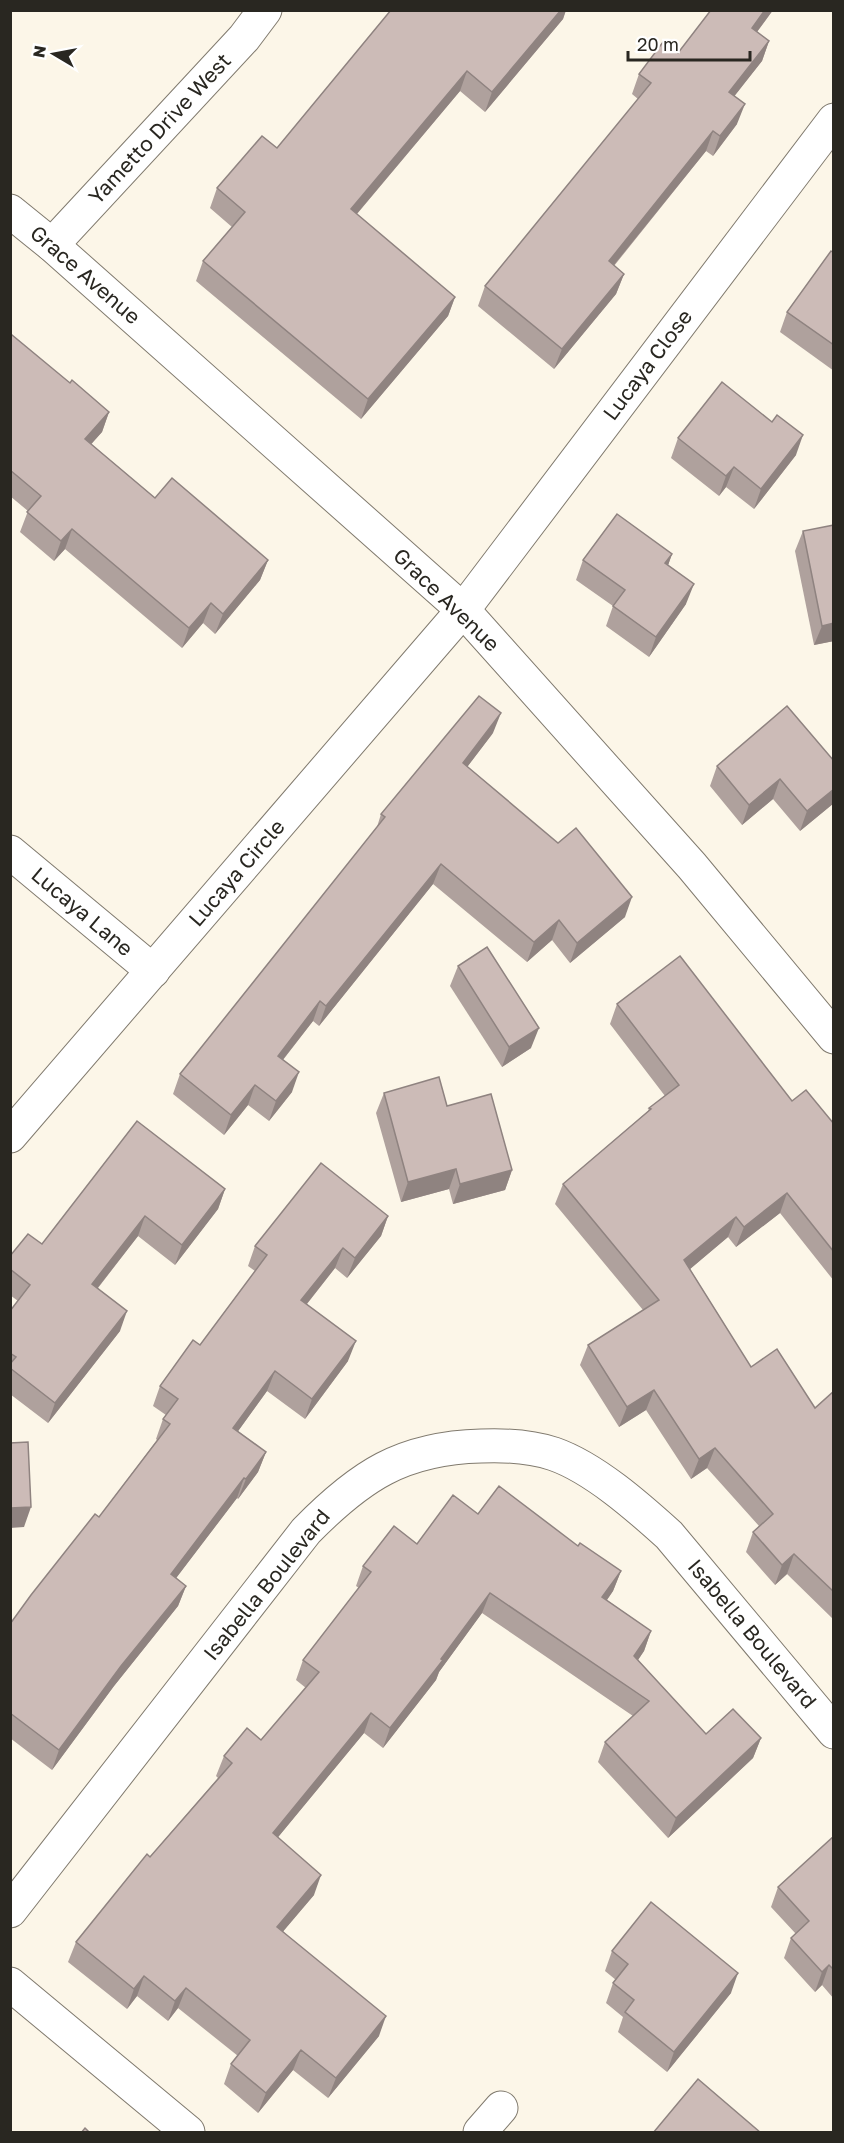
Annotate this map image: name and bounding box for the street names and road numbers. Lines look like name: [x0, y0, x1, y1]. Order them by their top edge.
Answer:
street label: Yametto Drive West: [83, 47, 236, 209]
street label: Grace Avenue: [25, 219, 146, 329]
street label: Lucaya Close: [597, 304, 697, 425]
street label: Grace Avenue: [388, 542, 505, 656]
street label: Lucaya Circle: [183, 813, 290, 931]
street label: Lucaya Lane: [27, 861, 139, 961]
street label: Isabella Boulevard: [197, 1504, 335, 1665]
street label: Isabella Boulevard: [683, 1553, 823, 1713]

